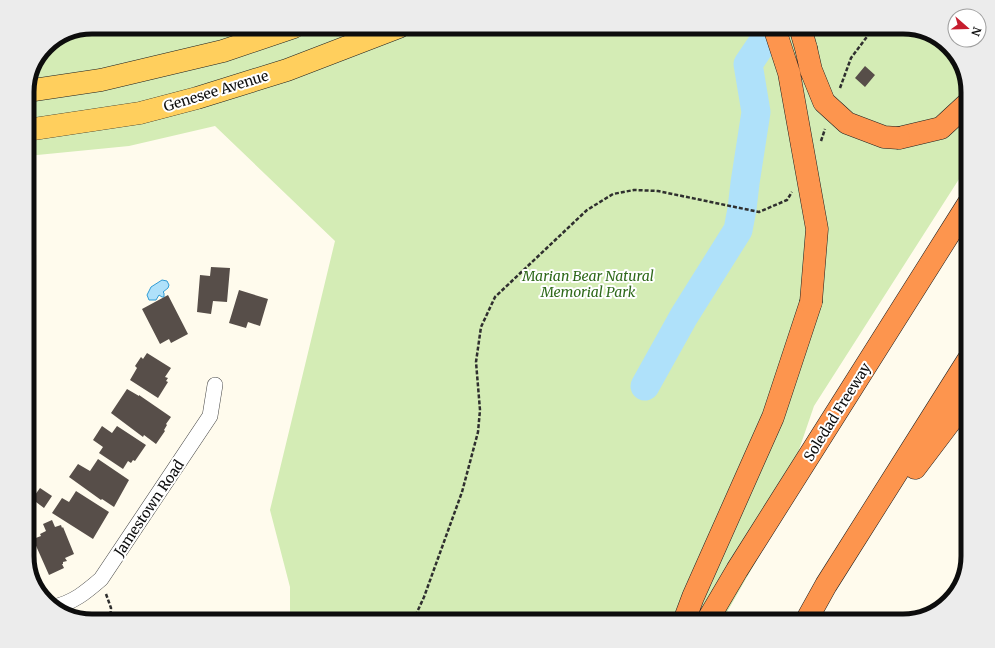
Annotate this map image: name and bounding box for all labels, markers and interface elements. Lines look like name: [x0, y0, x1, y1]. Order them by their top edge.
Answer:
north arrow: [947, 8, 987, 48]
text: N: [968, 25, 984, 38]
street label: Genesee Avenue: [161, 66, 271, 116]
park label: Marian Bear Natural Memorial Park: [521, 267, 654, 301]
street label: Soledad Freeway: [800, 359, 875, 465]
street label: Jamestown Road: [110, 456, 188, 560]

